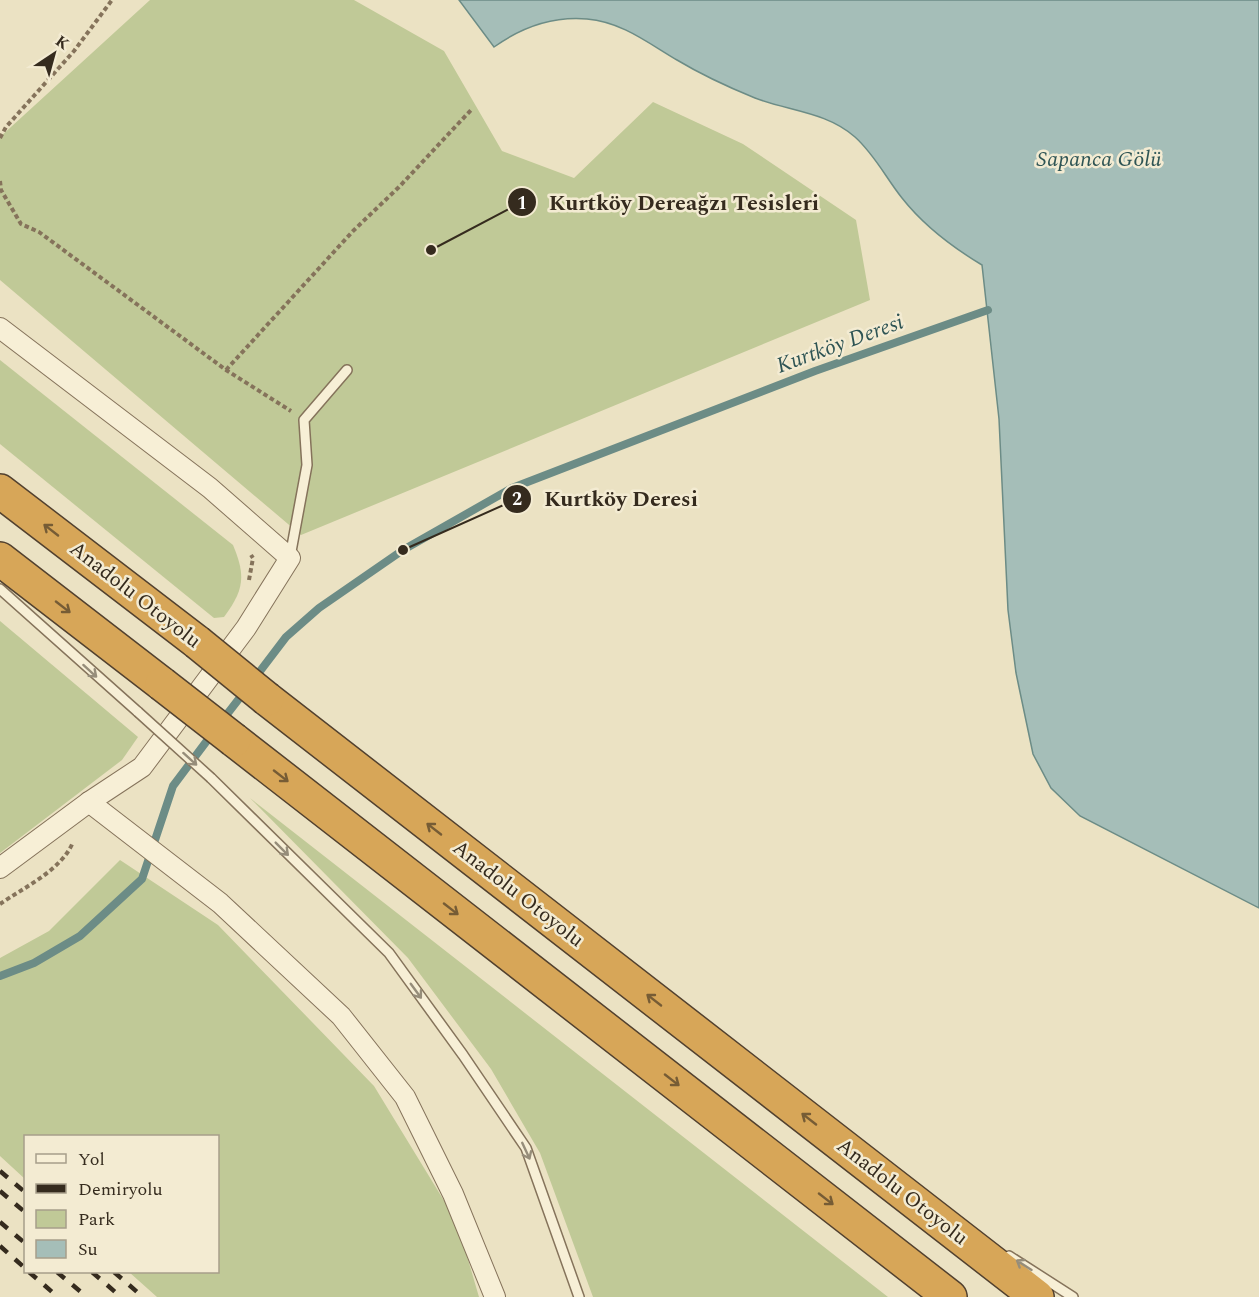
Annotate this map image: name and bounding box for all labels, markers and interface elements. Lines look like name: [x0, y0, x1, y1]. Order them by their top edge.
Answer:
north arrow: [24, 24, 84, 84]
text: K: [50, 29, 75, 56]
water label: Sapanca Gölü: [1036, 143, 1162, 176]
callout: Kurtköy Dereağzı Tesisleri: [507, 182, 832, 222]
text: Kurtköy Dereağzı Tesisleri: [549, 187, 819, 220]
text: 1: [517, 190, 527, 217]
water label: Kurtköy Deresi: [772, 306, 908, 382]
callout: Kurtköy Deresi: [502, 479, 710, 519]
text: Kurtköy Deresi: [544, 483, 698, 516]
text: 2: [512, 486, 522, 513]
one-way arrow: [43, 523, 59, 536]
street label: Anadolu Otoyolu: [62, 533, 208, 657]
one-way arrow: [55, 601, 71, 614]
one-way arrow: [83, 664, 98, 678]
one-way arrow: [182, 752, 197, 766]
one-way arrow: [272, 770, 288, 783]
one-way arrow: [426, 822, 442, 835]
street label: Anadolu Otoyolu: [445, 832, 591, 956]
one-way arrow: [275, 842, 290, 856]
one-way arrow: [443, 902, 459, 915]
one-way arrow: [409, 982, 422, 998]
one-way arrow: [647, 993, 663, 1006]
one-way arrow: [663, 1073, 679, 1086]
one-way arrow: [801, 1113, 817, 1126]
street label: Anadolu Otoyolu: [829, 1130, 975, 1254]
legend: [24, 1135, 219, 1273]
one-way arrow: [521, 1142, 532, 1160]
text: Yol: [78, 1146, 105, 1173]
text: Demiryolu: [78, 1176, 163, 1203]
one-way arrow: [817, 1193, 833, 1206]
text: Park: [78, 1206, 115, 1233]
text: Su: [78, 1236, 98, 1263]
one-way arrow: [1016, 1259, 1033, 1271]

